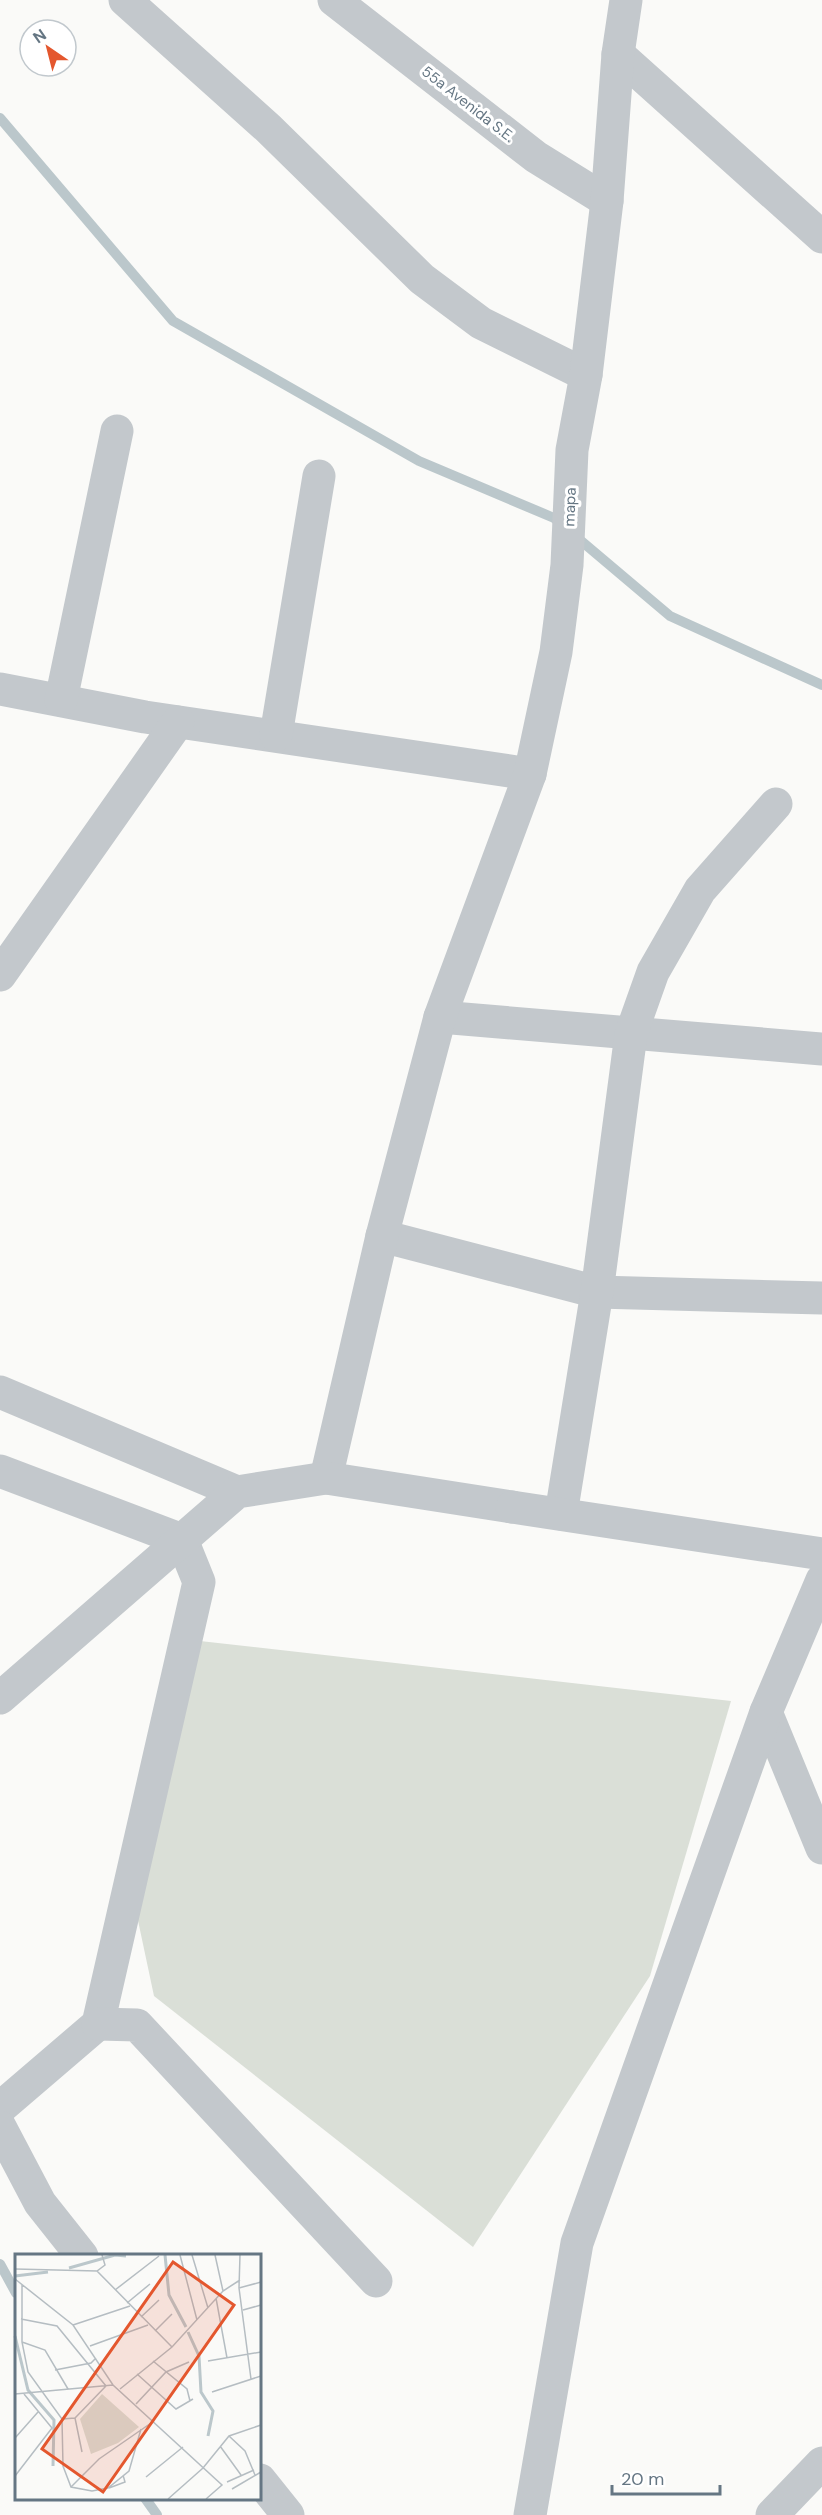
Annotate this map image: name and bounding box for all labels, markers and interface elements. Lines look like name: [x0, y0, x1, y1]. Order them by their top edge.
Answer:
north arrow: [18, 18, 78, 78]
text: N: [29, 24, 50, 48]
street label: 55a Avenida S.E.: [417, 61, 519, 147]
street label: mapa: [559, 487, 581, 527]
inset map: [15, 2254, 261, 2500]
scale bar: [612, 2458, 720, 2496]
text: 20 m: [621, 2467, 664, 2491]

